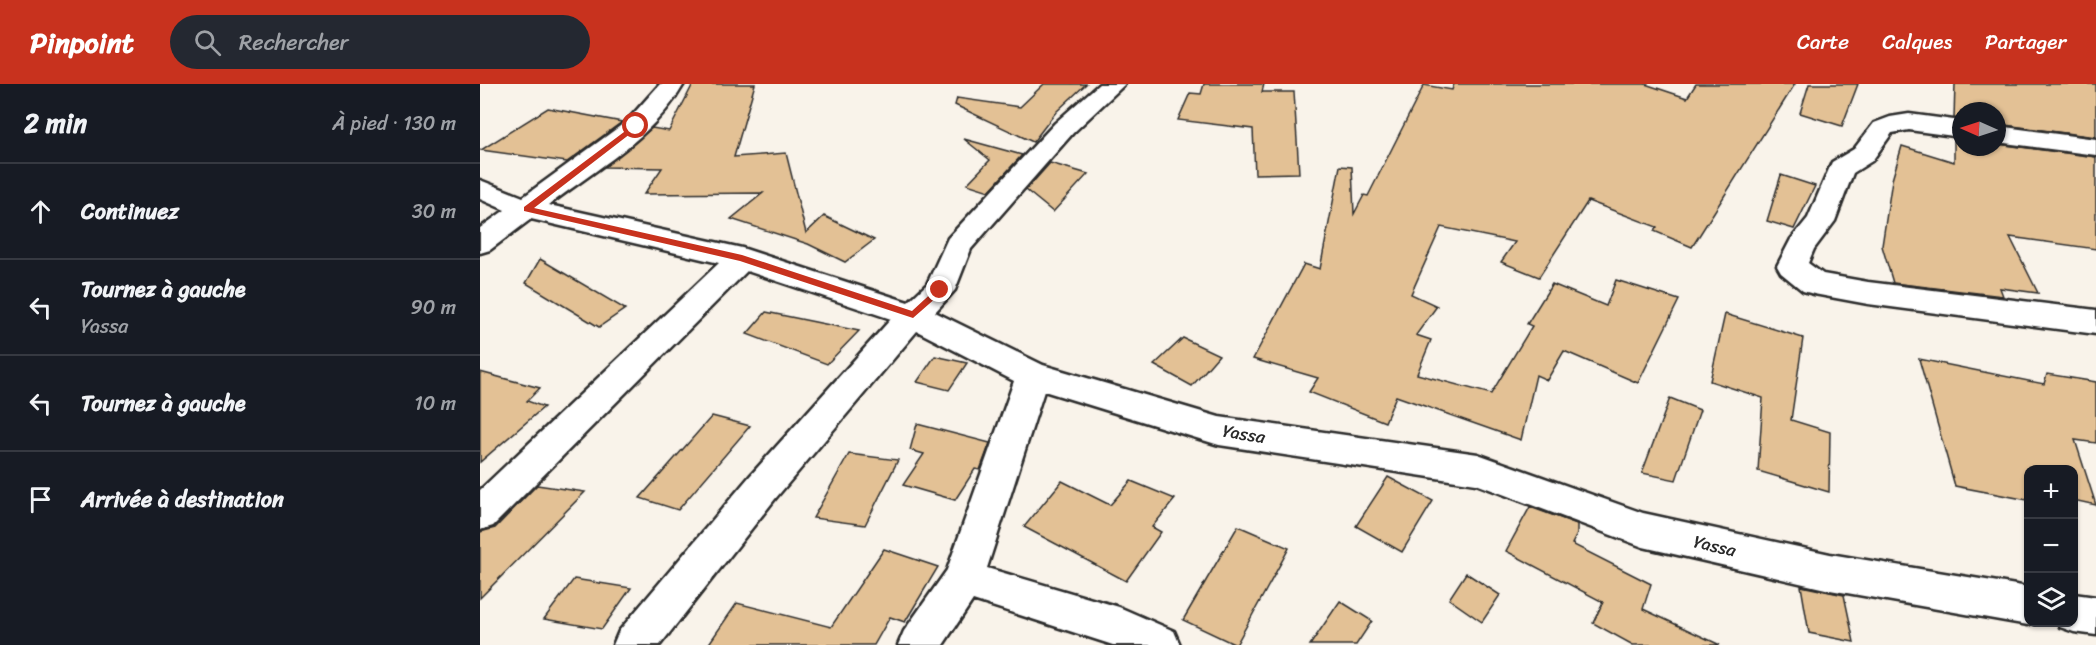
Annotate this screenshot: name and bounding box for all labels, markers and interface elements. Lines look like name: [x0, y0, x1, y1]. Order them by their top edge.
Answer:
search box: [170, 15, 590, 69]
text: Pinpoint: [30, 18, 134, 67]
text: Rechercher: [239, 23, 349, 62]
text: Carte: [1797, 23, 1849, 61]
text: Calques: [1882, 23, 1952, 61]
text: Partager: [1985, 23, 2066, 61]
icon: search: [191, 26, 224, 59]
text: 2 min: [24, 100, 87, 146]
north arrow: [1952, 102, 2006, 156]
text: À pied · 130 m: [332, 106, 456, 141]
route start: [622, 112, 648, 138]
text: Continuez: [81, 192, 179, 231]
text: 30 m: [412, 194, 456, 229]
icon: ahead: [24, 195, 57, 228]
text: Tournez à gauche: [81, 270, 246, 309]
route end: [926, 276, 952, 302]
text: 90 m: [411, 290, 456, 325]
icon: left: [24, 291, 57, 324]
text: Yassa: [81, 309, 128, 344]
text: Tournez à gauche: [81, 384, 246, 423]
text: 10 m: [414, 386, 456, 421]
icon: left: [24, 387, 57, 420]
street label: Yassa: [1220, 415, 1269, 453]
map controls: [2024, 465, 2078, 627]
button: +: [2024, 465, 2078, 519]
text: Arrivée à destination: [81, 480, 284, 519]
icon: arrive: [24, 483, 57, 516]
button: −: [2024, 519, 2078, 573]
street label: Yassa: [1691, 526, 1740, 567]
button: layers: [2024, 573, 2078, 627]

